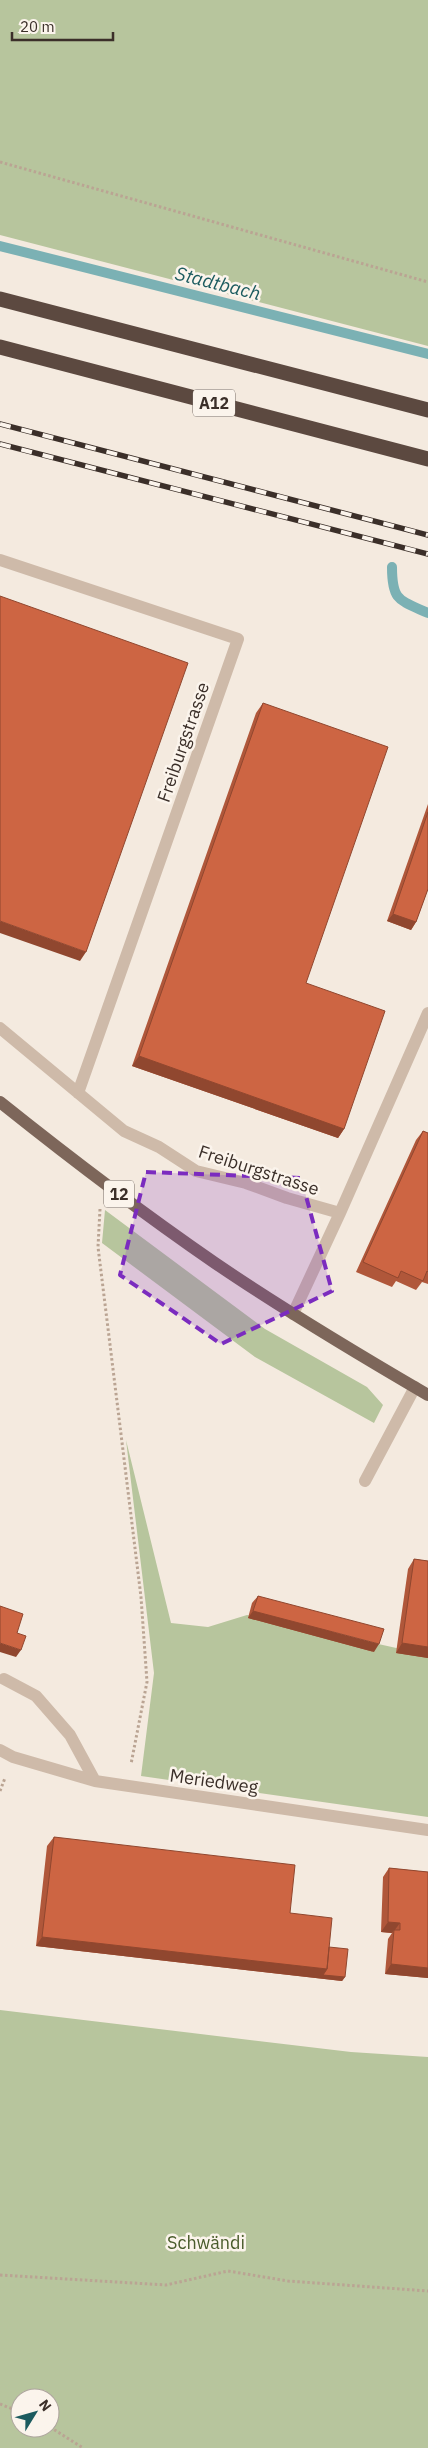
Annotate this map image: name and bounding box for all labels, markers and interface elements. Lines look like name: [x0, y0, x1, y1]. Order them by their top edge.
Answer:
scale bar: [12, 10, 114, 42]
text: 20 m: [20, 17, 55, 36]
water label: Stadtbach: [173, 261, 263, 305]
road number: A12: [193, 389, 235, 416]
street label: Freiburgstrasse: [152, 679, 214, 805]
street label: Freiburgstrasse: [196, 1140, 322, 1200]
road number: 12: [104, 1180, 134, 1208]
street label: Meriedweg: [168, 1763, 260, 1799]
park label: Schwändi: [167, 2231, 245, 2254]
north arrow: [10, 2388, 60, 2438]
text: N: [35, 2396, 56, 2415]

